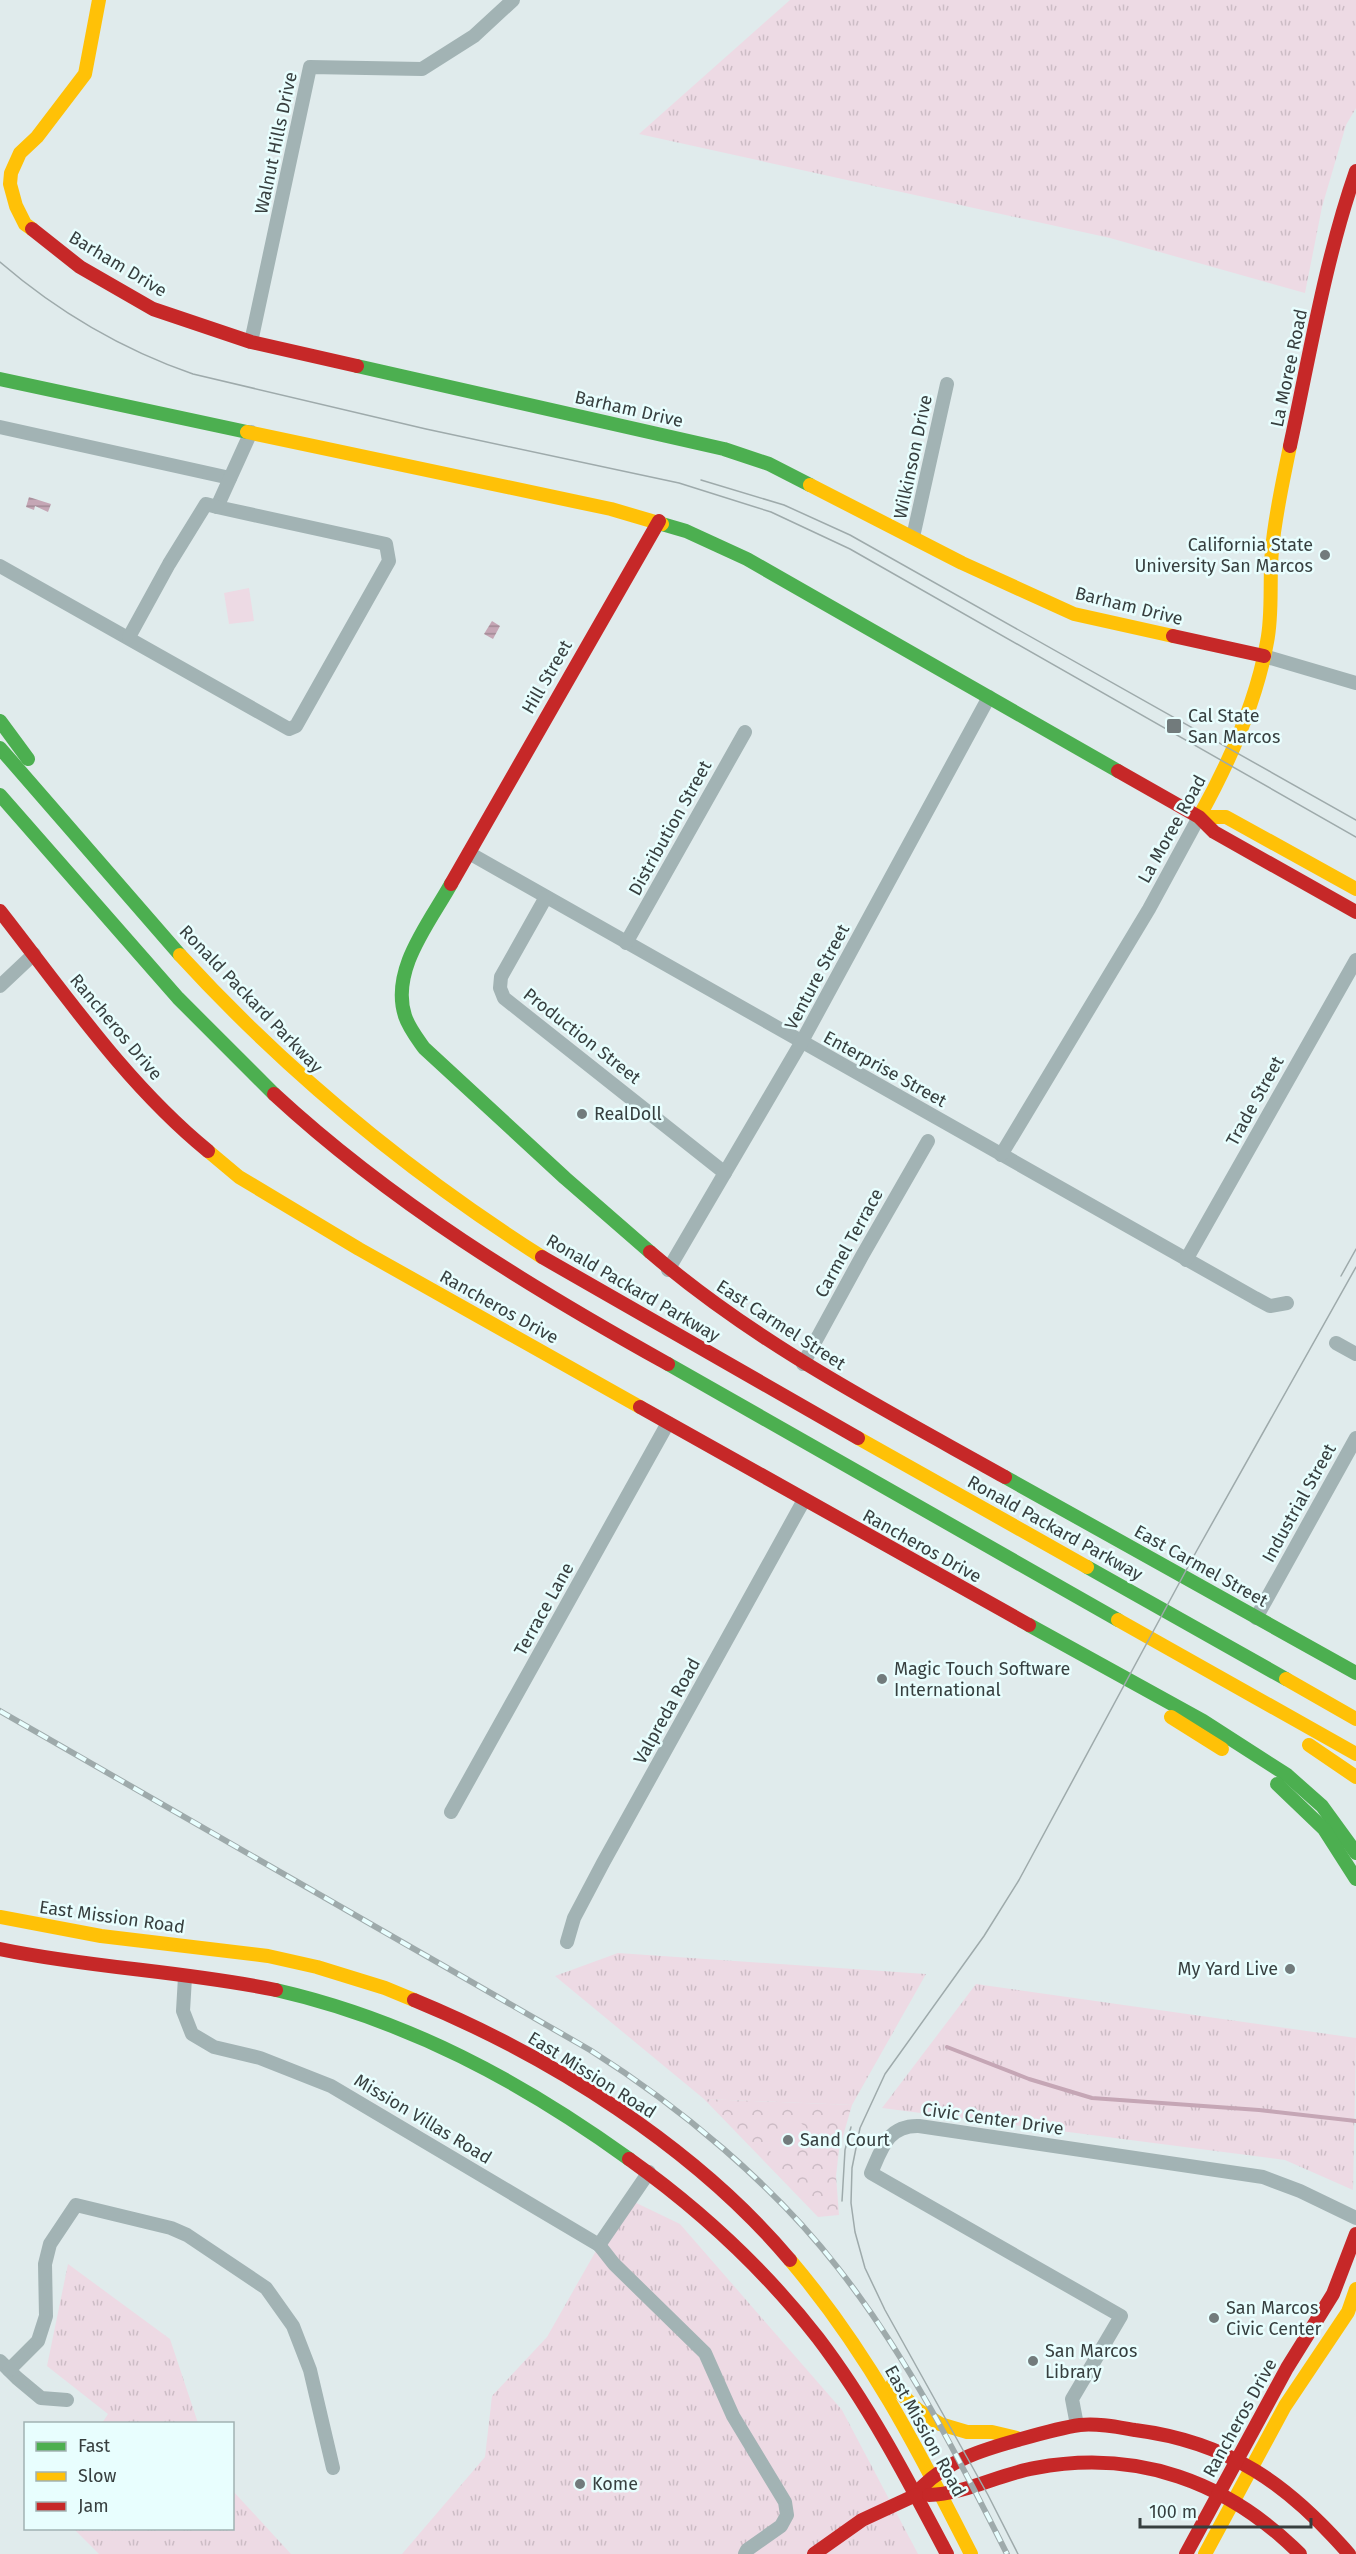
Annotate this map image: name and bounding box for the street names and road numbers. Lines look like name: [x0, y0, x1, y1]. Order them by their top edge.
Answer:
street label: Walnut Hills Drive: [250, 70, 302, 216]
street label: Barham Drive: [65, 226, 171, 302]
street label: La Moree Road: [1266, 307, 1312, 429]
street label: Barham Drive: [573, 386, 685, 432]
street label: Wilkinson Drive: [889, 393, 937, 521]
street label: Barham Drive: [1073, 582, 1185, 630]
street label: Hill Street: [517, 636, 577, 718]
street label: Distribution Street: [624, 756, 716, 899]
street label: La Moree Road: [1133, 771, 1211, 887]
street label: Ronald Packard Parkway: [175, 920, 327, 1078]
street label: Venture Street: [780, 920, 854, 1034]
street label: Rancheros Drive: [65, 969, 167, 1085]
street label: Production Street: [519, 983, 646, 1089]
street label: Enterprise Street: [820, 1026, 951, 1112]
street label: Trade Street: [1221, 1052, 1289, 1150]
street label: Carmel Terrace: [810, 1185, 888, 1301]
street label: Ronald Packard Parkway: [542, 1229, 724, 1347]
street label: Rancheros Drive: [436, 1265, 562, 1349]
street label: East Carmel Street: [712, 1275, 850, 1375]
street label: Industrial Street: [1257, 1439, 1341, 1566]
street label: Ronald Packard Parkway: [963, 1471, 1147, 1585]
street label: Rancheros Drive: [859, 1504, 985, 1588]
street label: East Carmel Street: [1130, 1520, 1272, 1612]
street label: Terrace Lane: [509, 1559, 579, 1659]
street label: Valpreda Road: [629, 1654, 705, 1768]
street label: East Mission Road: [38, 1896, 186, 1938]
street label: East Mission Road: [524, 2027, 660, 2123]
street label: Mission Villas Road: [350, 2069, 496, 2169]
street label: Civic Center Drive: [921, 2098, 1065, 2140]
street label: Rancheros Drive: [1198, 2355, 1282, 2481]
street label: East Mission Road: [880, 2361, 970, 2501]

